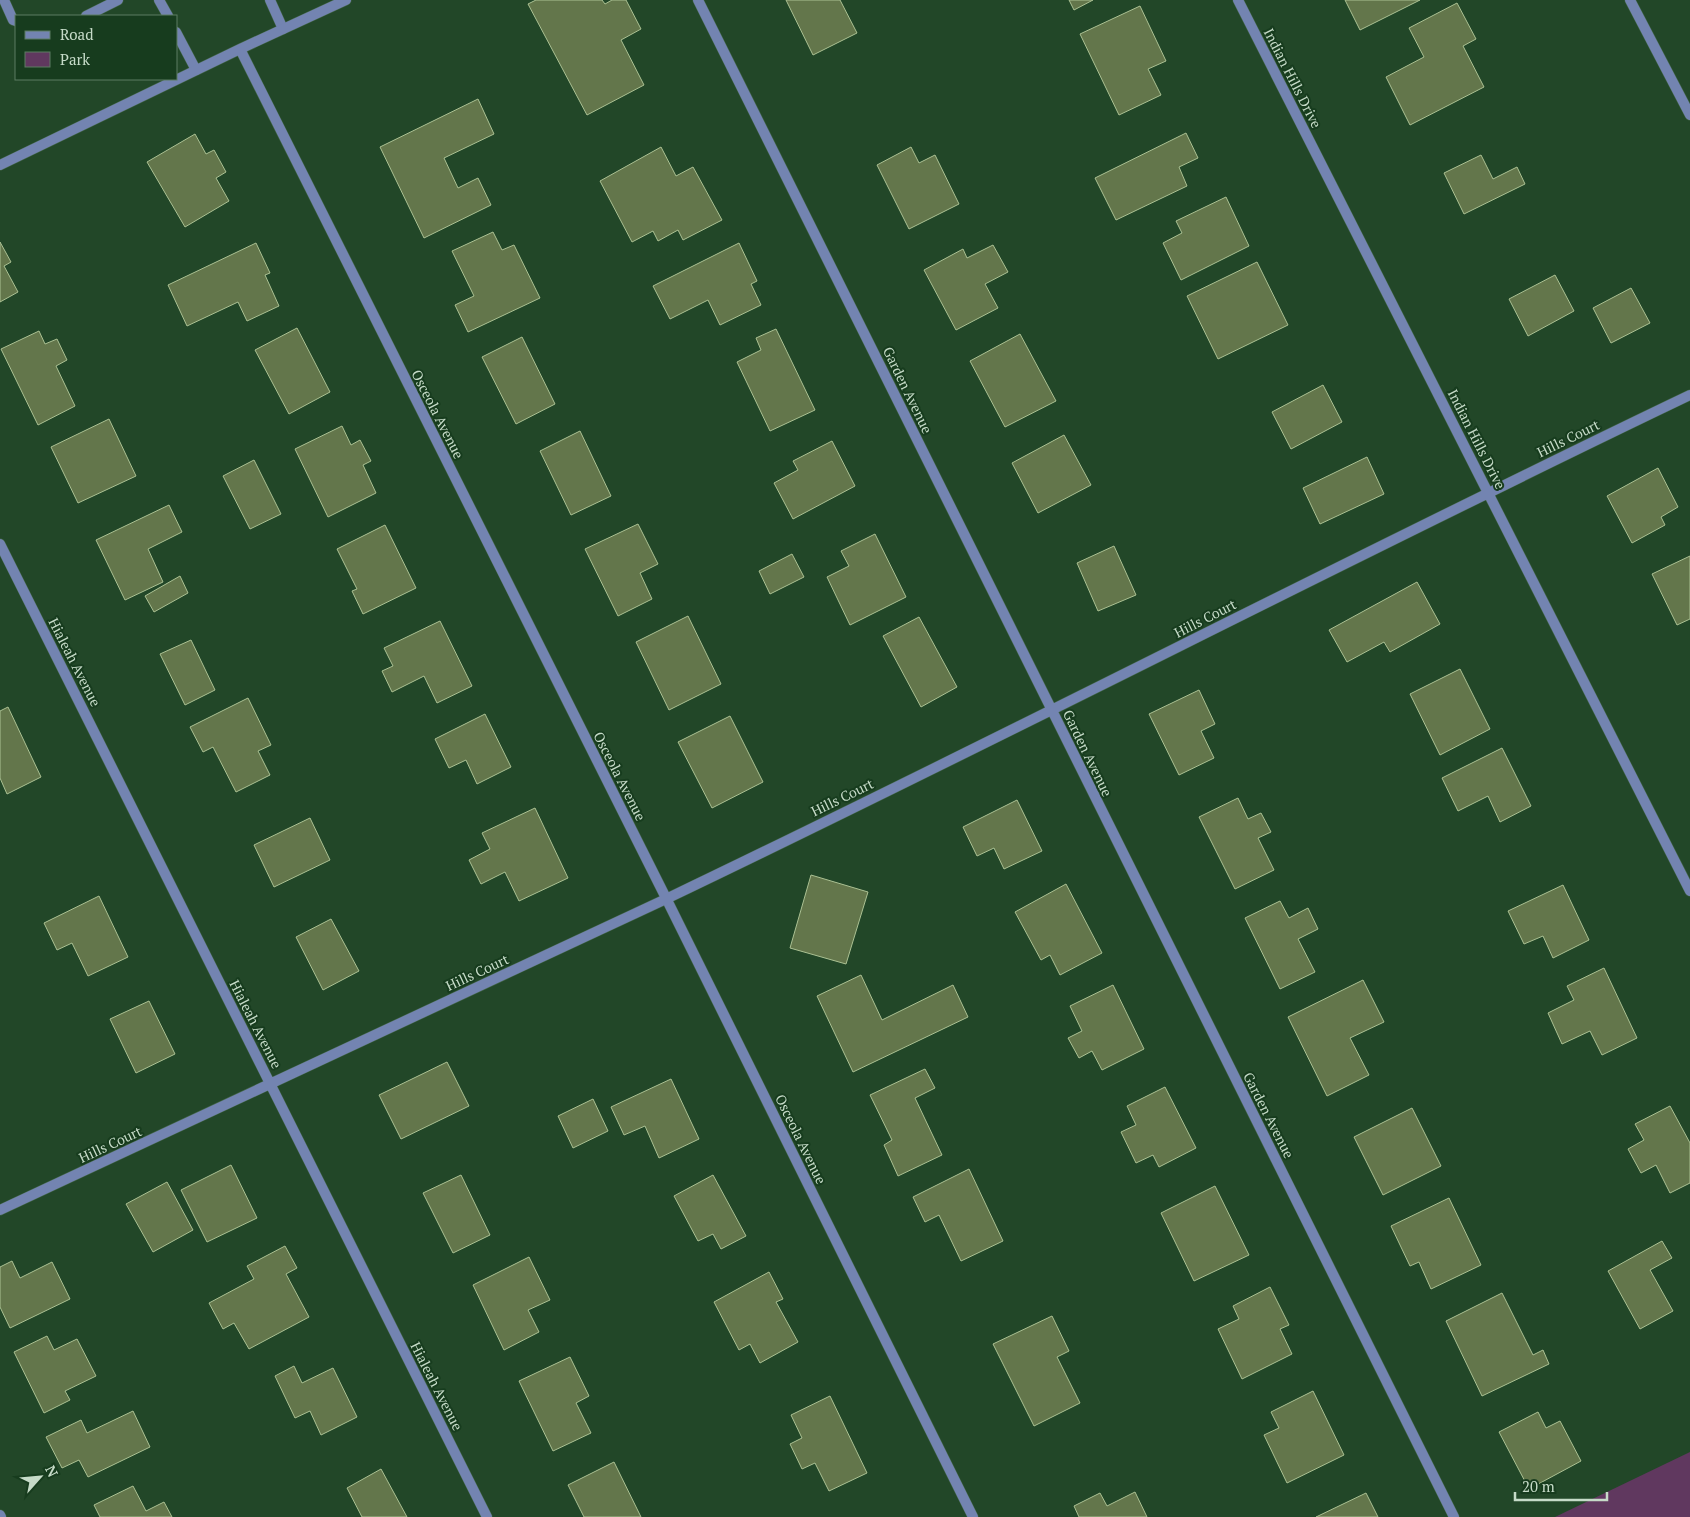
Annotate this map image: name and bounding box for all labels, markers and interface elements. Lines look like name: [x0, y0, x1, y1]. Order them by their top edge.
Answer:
legend: [15, 15, 178, 80]
text: Road: [60, 24, 93, 44]
street label: Indian Hills Drive: [1260, 25, 1326, 131]
text: Park: [60, 49, 90, 69]
street label: Garden Avenue: [879, 344, 937, 436]
street label: Osceola Avenue: [407, 366, 469, 462]
street label: Indian Hills Drive: [1444, 386, 1510, 492]
street label: Hills Court: [1534, 414, 1603, 461]
street label: Hills Court: [1171, 594, 1240, 642]
street label: Hialeah Avenue: [45, 614, 105, 710]
street label: Garden Avenue: [1059, 707, 1117, 799]
street label: Osceola Avenue: [589, 728, 651, 824]
street label: Hills Court: [808, 773, 877, 820]
street label: Hills Court: [442, 949, 512, 995]
street label: Hialeah Avenue: [226, 976, 286, 1072]
street label: Garden Avenue: [1239, 1069, 1299, 1161]
street label: Osceola Avenue: [771, 1091, 831, 1187]
street label: Hills Court: [75, 1121, 145, 1167]
street label: Hialeah Avenue: [407, 1338, 467, 1434]
north arrow: [15, 1452, 65, 1502]
text: N: [41, 1462, 63, 1480]
scale bar: [1515, 1470, 1608, 1502]
text: 20 m: [1522, 1476, 1555, 1496]

